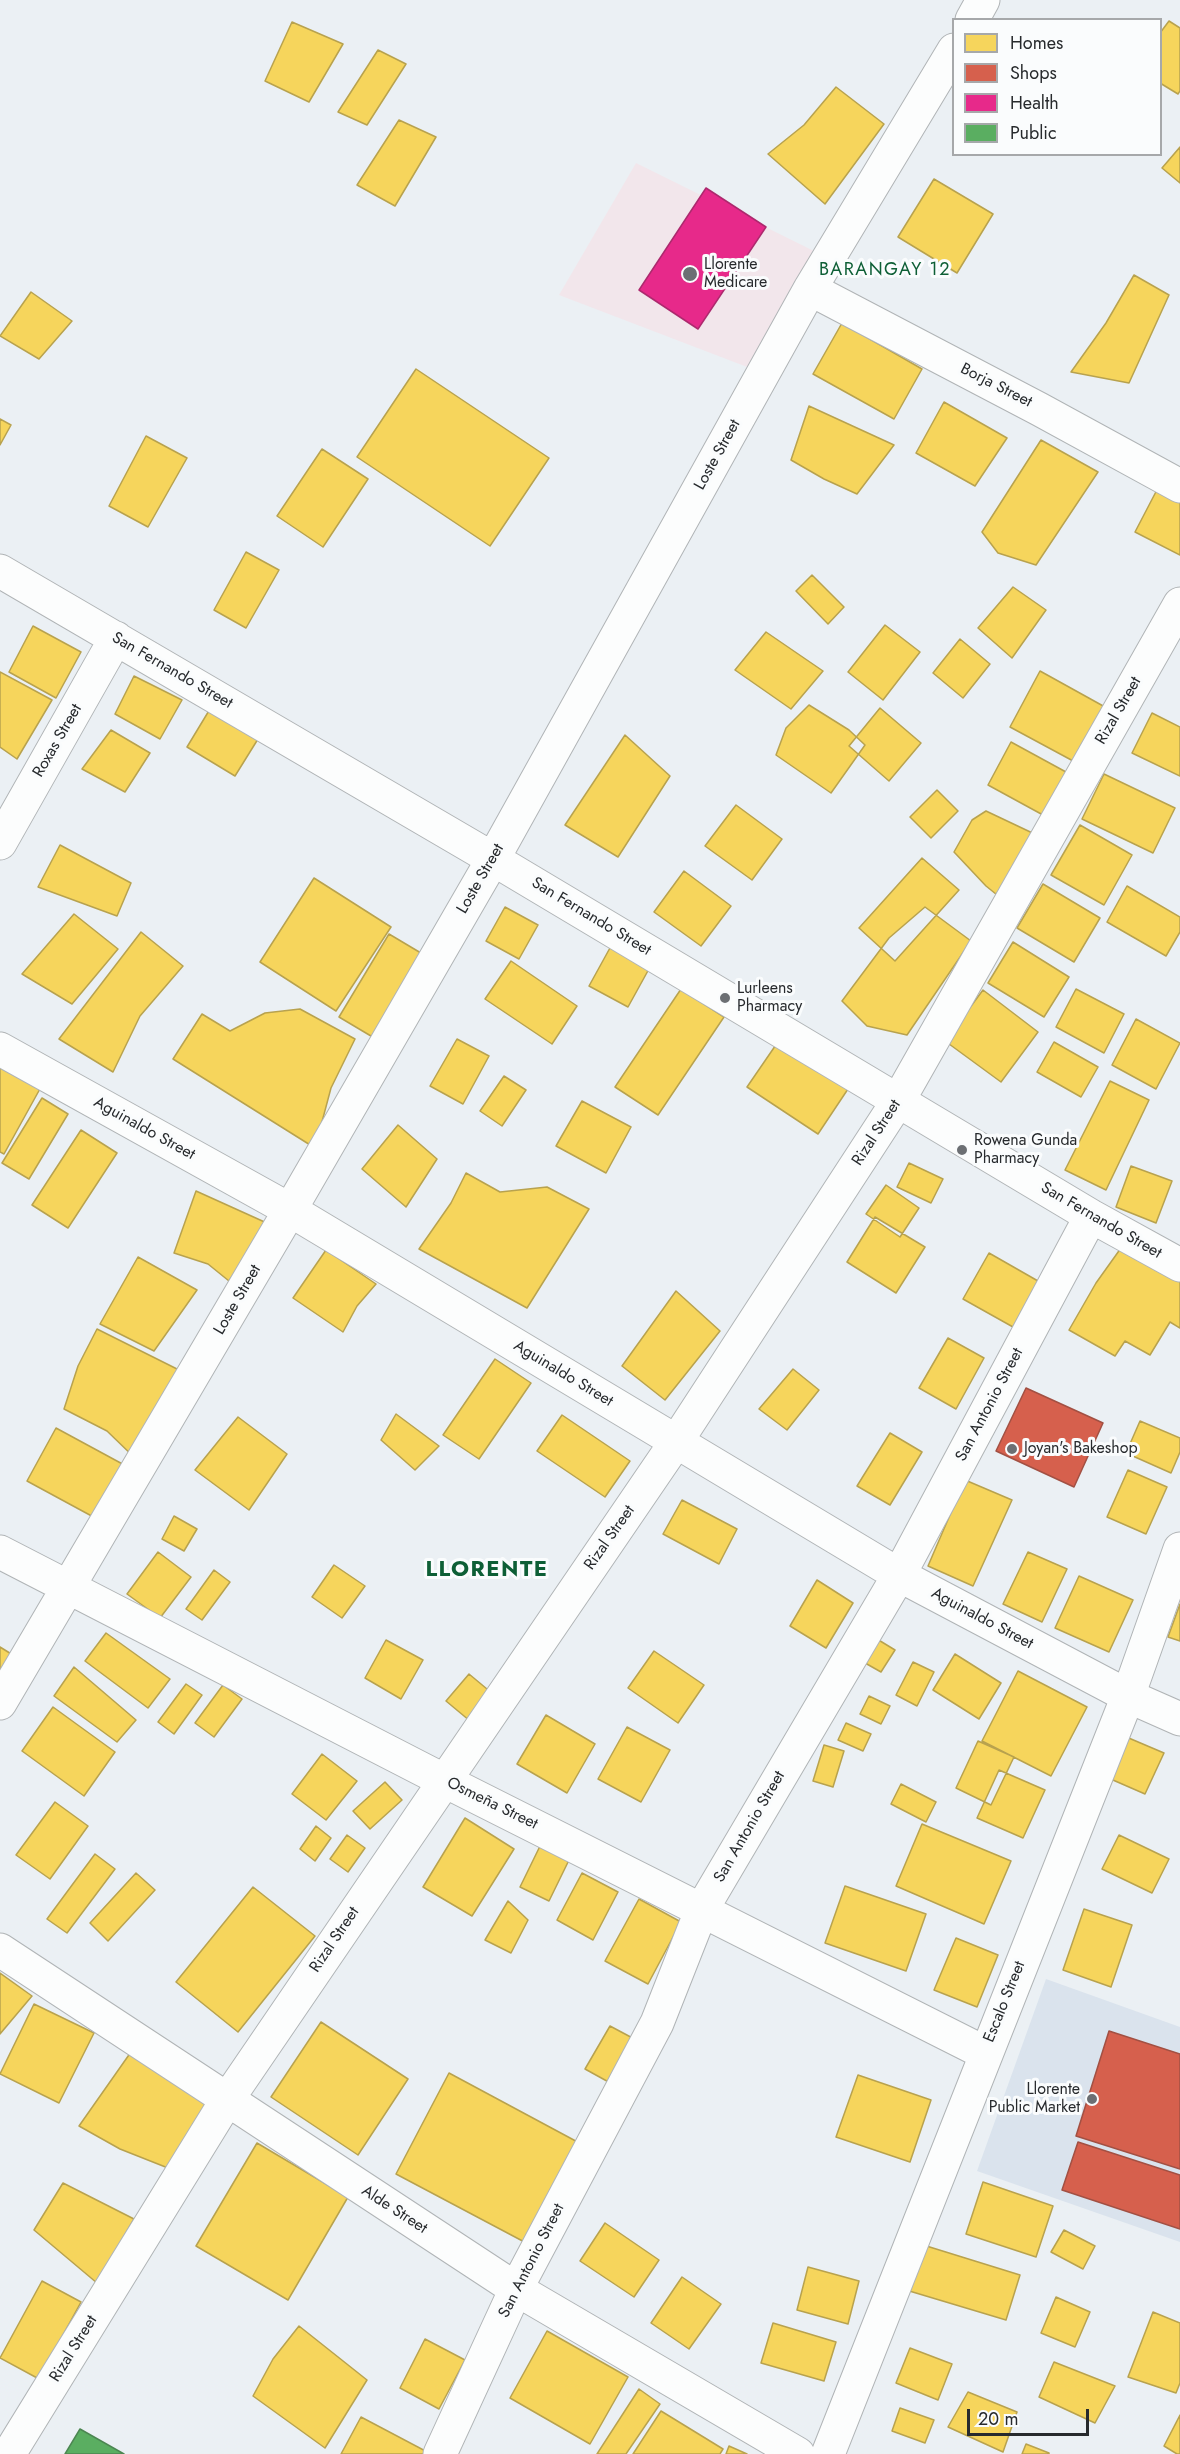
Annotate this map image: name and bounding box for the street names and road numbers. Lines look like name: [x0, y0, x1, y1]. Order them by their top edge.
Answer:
street label: Borja Street: [957, 360, 1035, 412]
street label: Loste Street: [691, 416, 745, 494]
street label: San Fernando Street: [108, 629, 236, 713]
street label: Rizal Street: [1092, 674, 1146, 748]
street label: Roxas Street: [29, 701, 87, 781]
street label: Loste Street: [453, 841, 509, 917]
street label: San Fernando Street: [528, 874, 654, 960]
street label: Aguinaldo Street: [90, 1093, 198, 1165]
street label: Rizal Street: [849, 1096, 905, 1170]
street label: San Fernando Street: [1037, 1179, 1165, 1263]
street label: Loste Street: [210, 1262, 266, 1338]
street label: Aguinaldo Street: [510, 1337, 616, 1411]
street label: San Antonio Street: [952, 1345, 1028, 1465]
street label: Rizal Street: [581, 1502, 639, 1574]
street label: Aguinaldo Street: [928, 1584, 1036, 1654]
street label: San Antonio Street: [710, 1768, 790, 1886]
street label: Osmeña Street: [443, 1774, 541, 1834]
street label: Rizal Street: [306, 1904, 364, 1976]
street label: Escalo Street: [980, 1959, 1030, 2045]
street label: Alde Street: [357, 2182, 431, 2238]
street label: San Antonio Street: [495, 2201, 569, 2321]
street label: Rizal Street: [46, 2312, 102, 2386]

